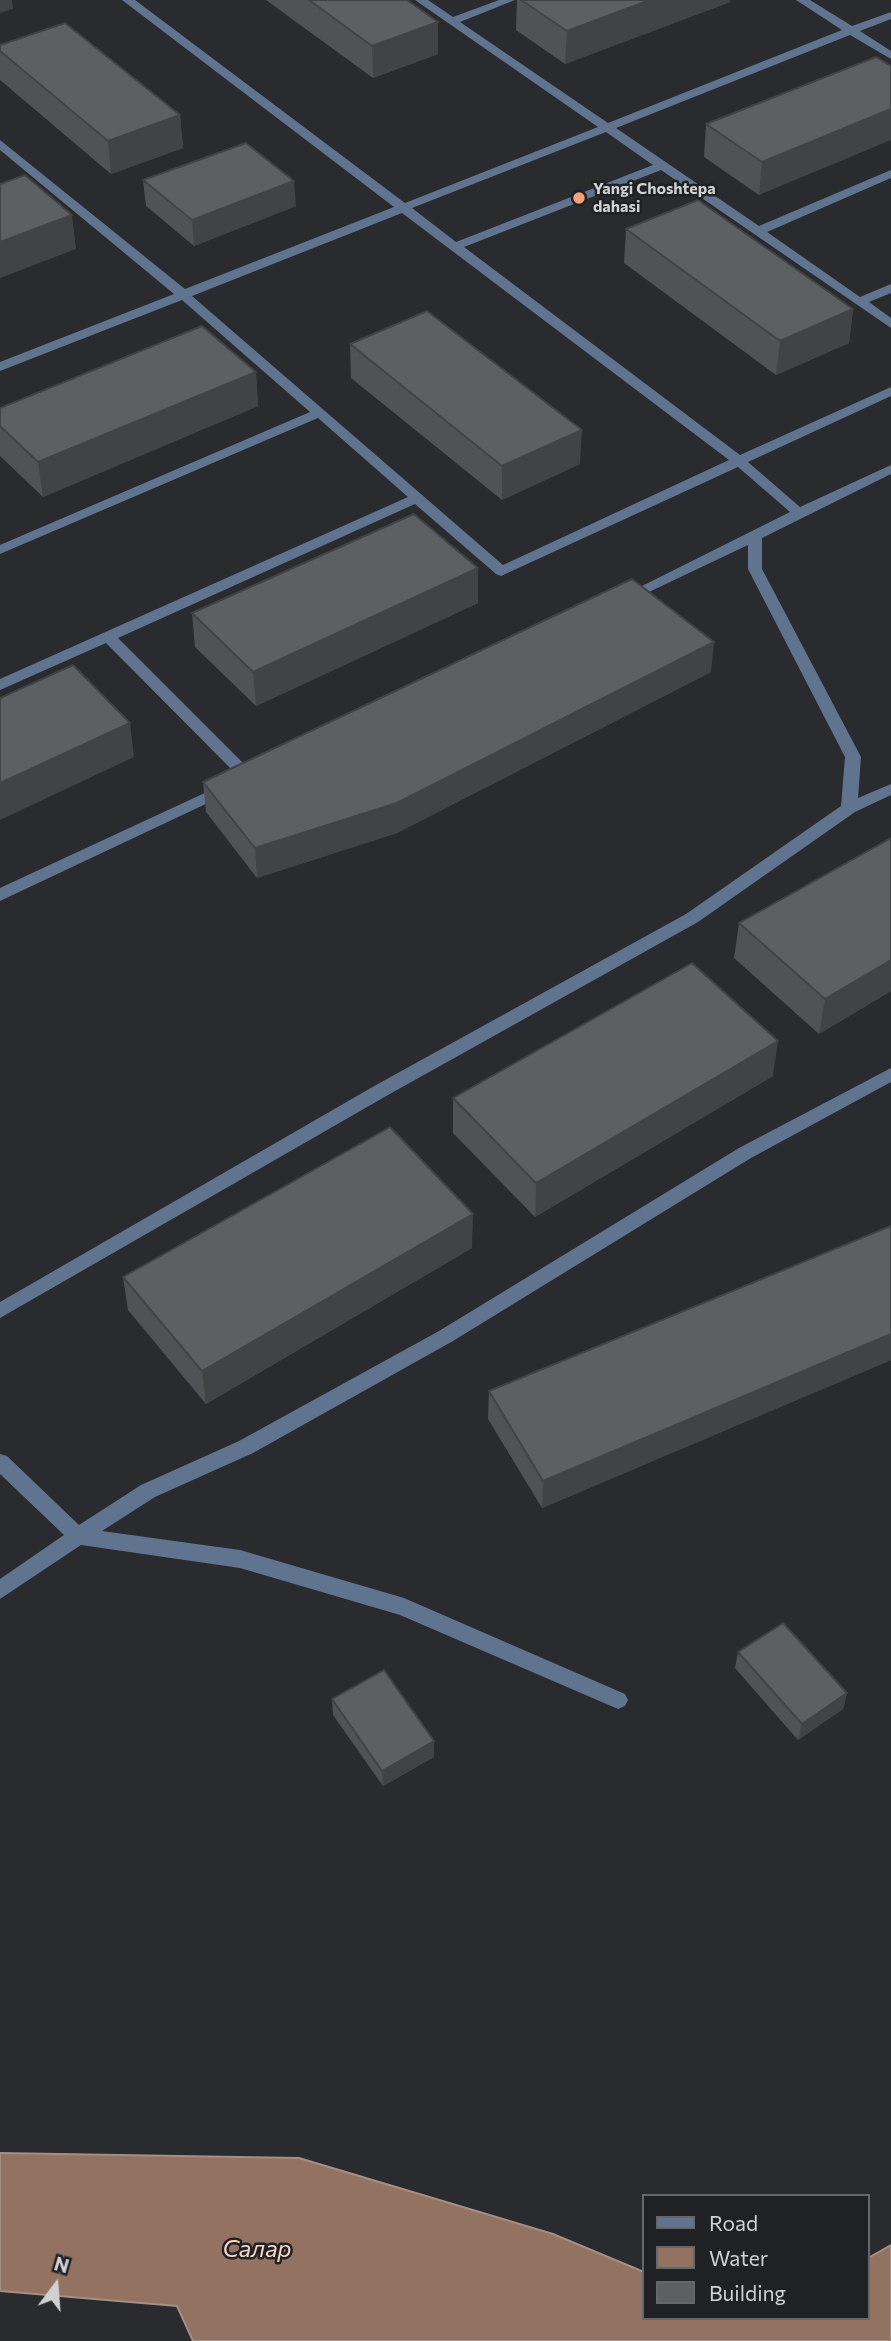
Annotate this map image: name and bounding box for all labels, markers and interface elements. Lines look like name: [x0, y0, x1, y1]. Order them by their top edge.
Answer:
place label: Yangi Choshtepa dahasi: [593, 179, 716, 217]
marker: Yangi Choshtepa dahasi: [571, 190, 587, 206]
legend: [642, 2194, 870, 2320]
text: Road: [709, 2210, 758, 2235]
water label: Салар: [222, 2235, 292, 2263]
text: Water: [709, 2245, 768, 2270]
north arrow: [21, 2250, 91, 2320]
text: N: [52, 2251, 72, 2277]
text: Building: [709, 2280, 786, 2305]

